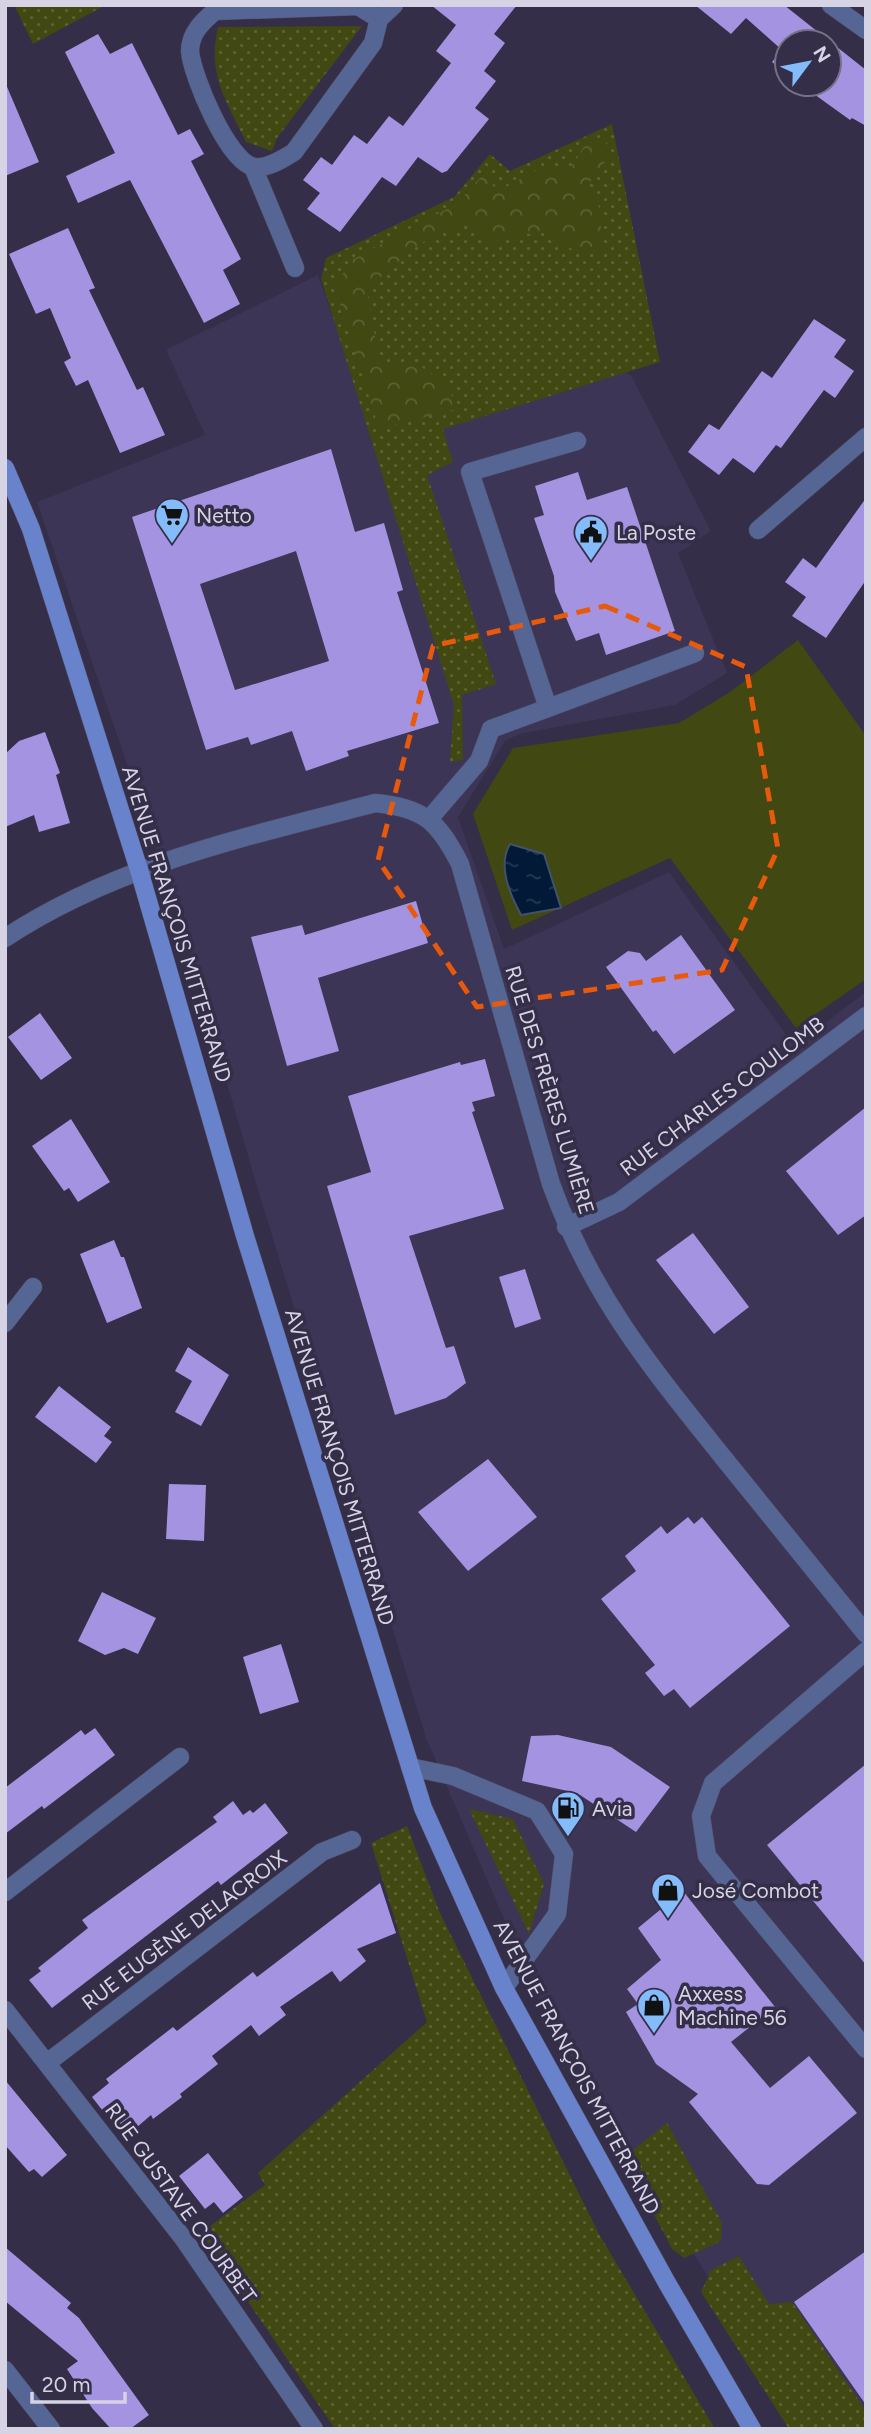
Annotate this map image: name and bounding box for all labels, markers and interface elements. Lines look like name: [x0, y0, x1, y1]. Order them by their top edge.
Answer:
north arrow: [773, 28, 843, 98]
text: N: [808, 42, 836, 67]
supermarket icon: Netto: [153, 496, 191, 545]
place label: Netto: [196, 503, 252, 528]
public building icon: La Poste: [572, 513, 610, 562]
place label: La Poste: [616, 520, 696, 545]
street label: AVENUE FRANÇOIS MITTERRAND: [117, 763, 237, 1085]
street label: RUE DES FRÈRES LUMIÈRE: [500, 963, 600, 1217]
street label: RUE CHARLES COULOMB: [615, 1011, 829, 1181]
street label: AVENUE FRANÇOIS MITTERRAND: [280, 1306, 400, 1628]
fuel station icon: Avia: [549, 1789, 587, 1838]
place label: Avia: [592, 1796, 632, 1821]
street label: RUE EUGÈNE DELACROIX: [77, 1845, 291, 2015]
shop icon: José Combot: [649, 1871, 687, 1920]
place label: José Combot: [692, 1878, 819, 1903]
street label: AVENUE FRANÇOIS MITTERRAND: [489, 1916, 665, 2218]
place label: Axxess Machine 56: [678, 1981, 787, 2030]
shop icon: Axxess Machine 56: [635, 1986, 673, 2035]
street label: RUE GUSTAVE COURBET: [100, 2098, 262, 2308]
scale bar: [32, 2360, 124, 2404]
text: 20 m: [42, 2372, 90, 2397]

